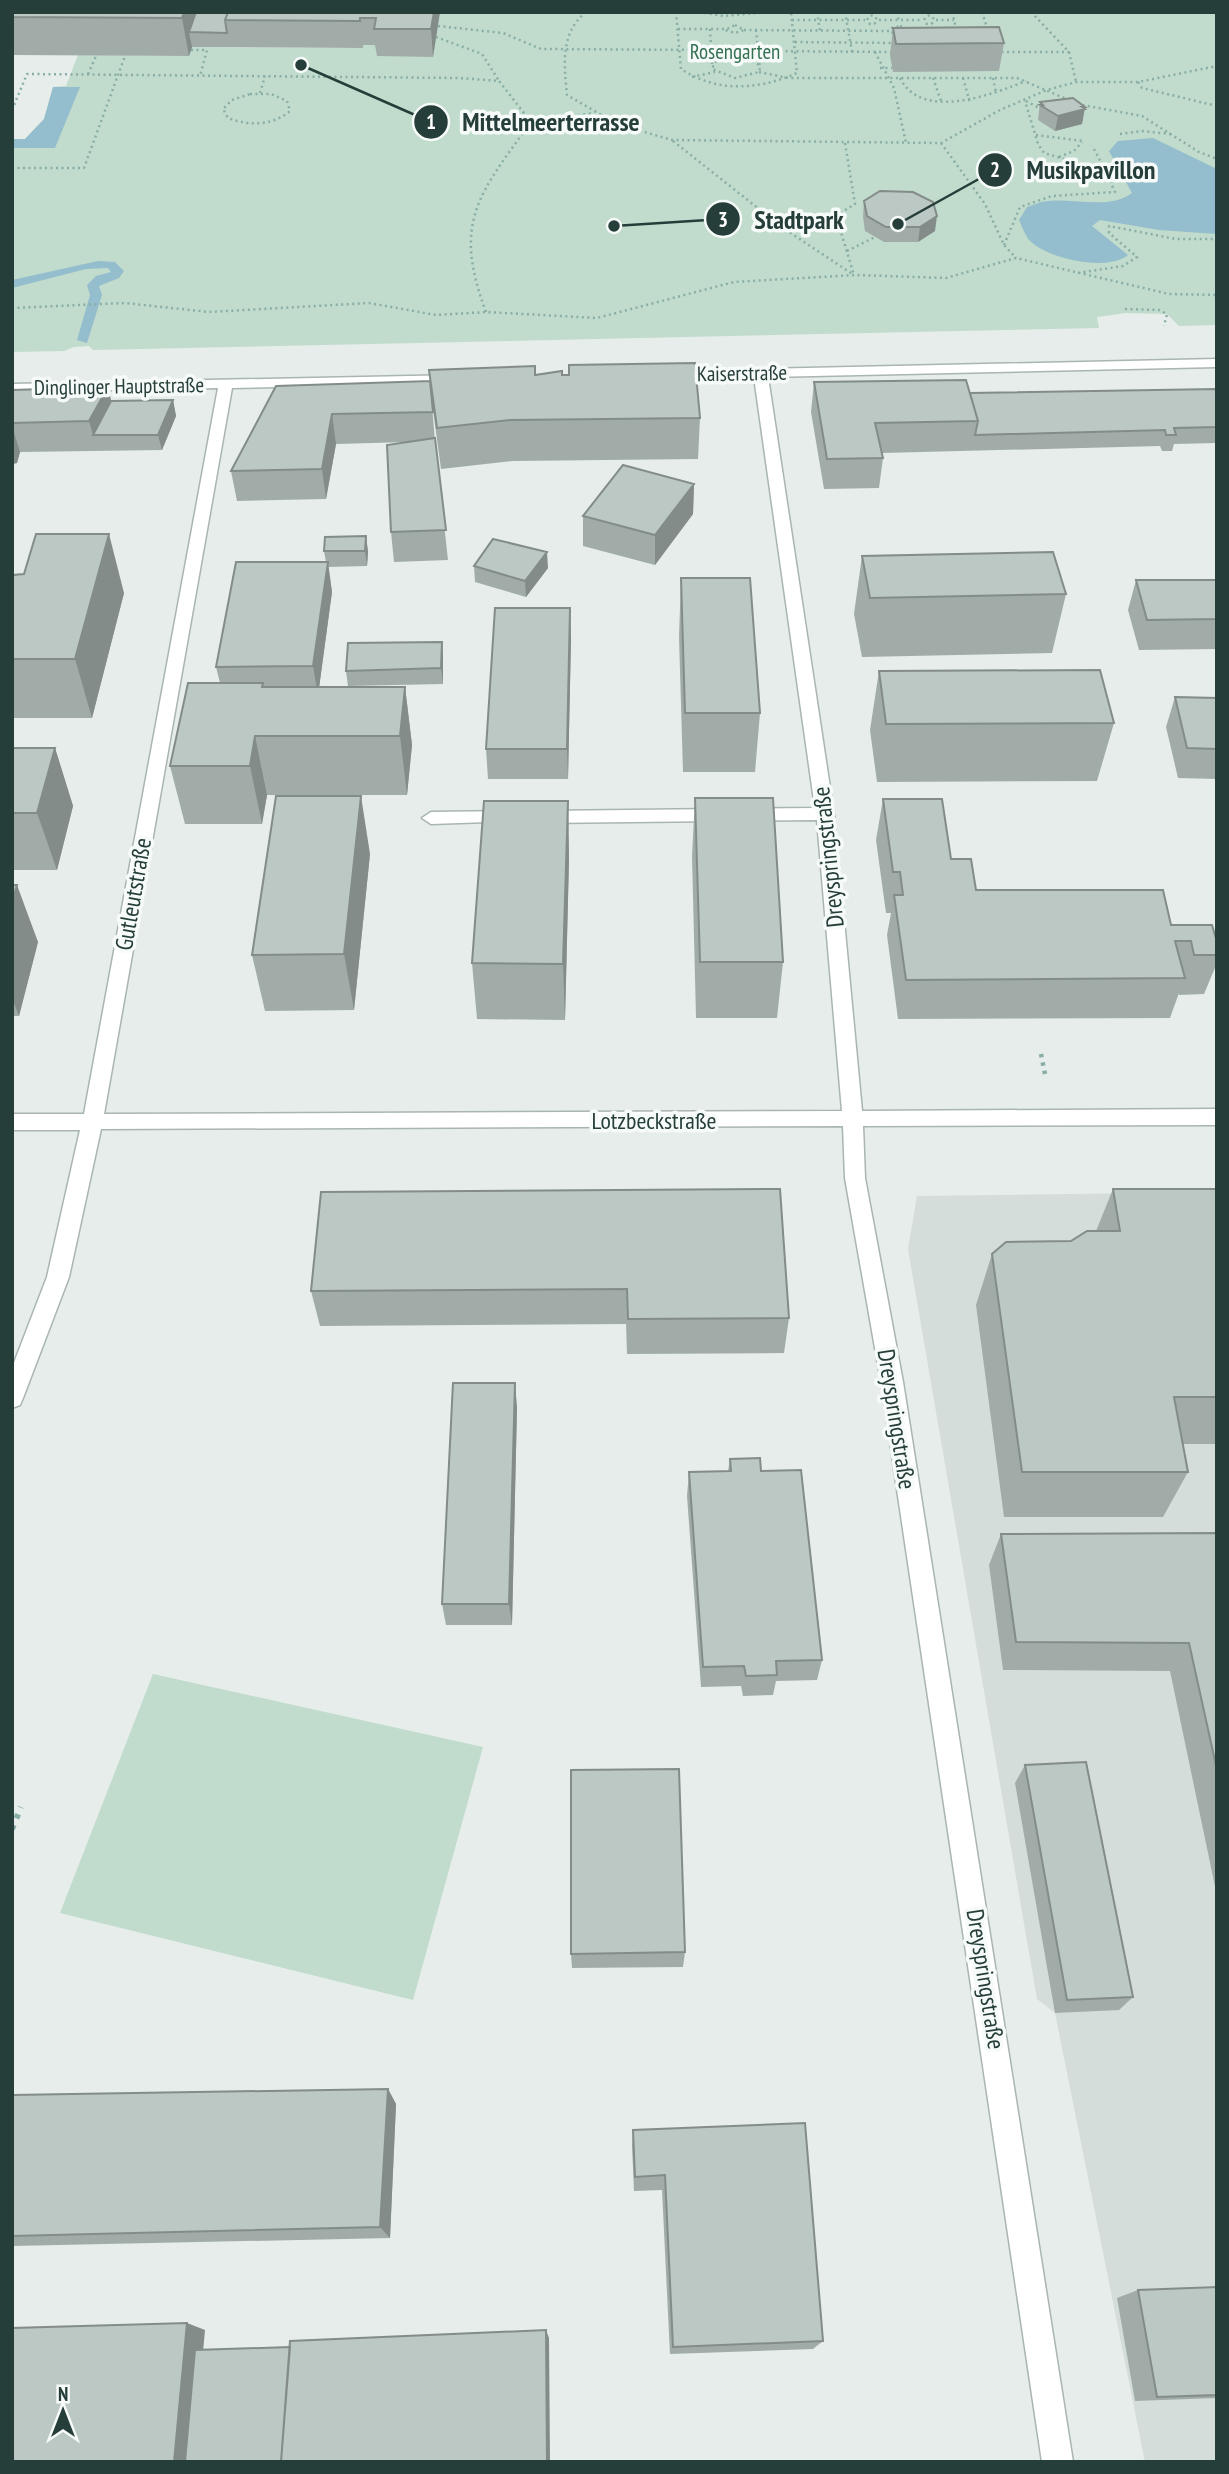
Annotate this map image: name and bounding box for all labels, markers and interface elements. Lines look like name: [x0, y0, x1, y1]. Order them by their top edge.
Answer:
park label: Rosengarten: [690, 38, 780, 65]
callout: Mittelmeerterrasse: [414, 98, 654, 145]
text: Mittelmeerterrasse: [462, 105, 640, 138]
text: 1: [426, 108, 436, 135]
callout: Musikpavillon: [978, 146, 1170, 193]
text: Musikpavillon: [1027, 153, 1156, 186]
text: 2: [990, 156, 1000, 183]
callout: Stadtpark: [705, 196, 858, 243]
text: Stadtpark: [754, 203, 844, 236]
text: 3: [718, 206, 728, 233]
street label: Kaiserstraße: [697, 359, 787, 387]
street label: Dinglinger Hauptstraße: [34, 371, 204, 401]
street label: Dreyspringstraße: [805, 785, 851, 929]
street label: Gutleutstraße: [108, 835, 158, 953]
street label: Lotzbeckstraße: [591, 1105, 717, 1136]
street label: Dreyspringstraße: [871, 1347, 923, 1491]
street label: Dreyspringstraße: [960, 1907, 1012, 2051]
north arrow: [28, 2376, 98, 2446]
text: N: [58, 2382, 68, 2406]

